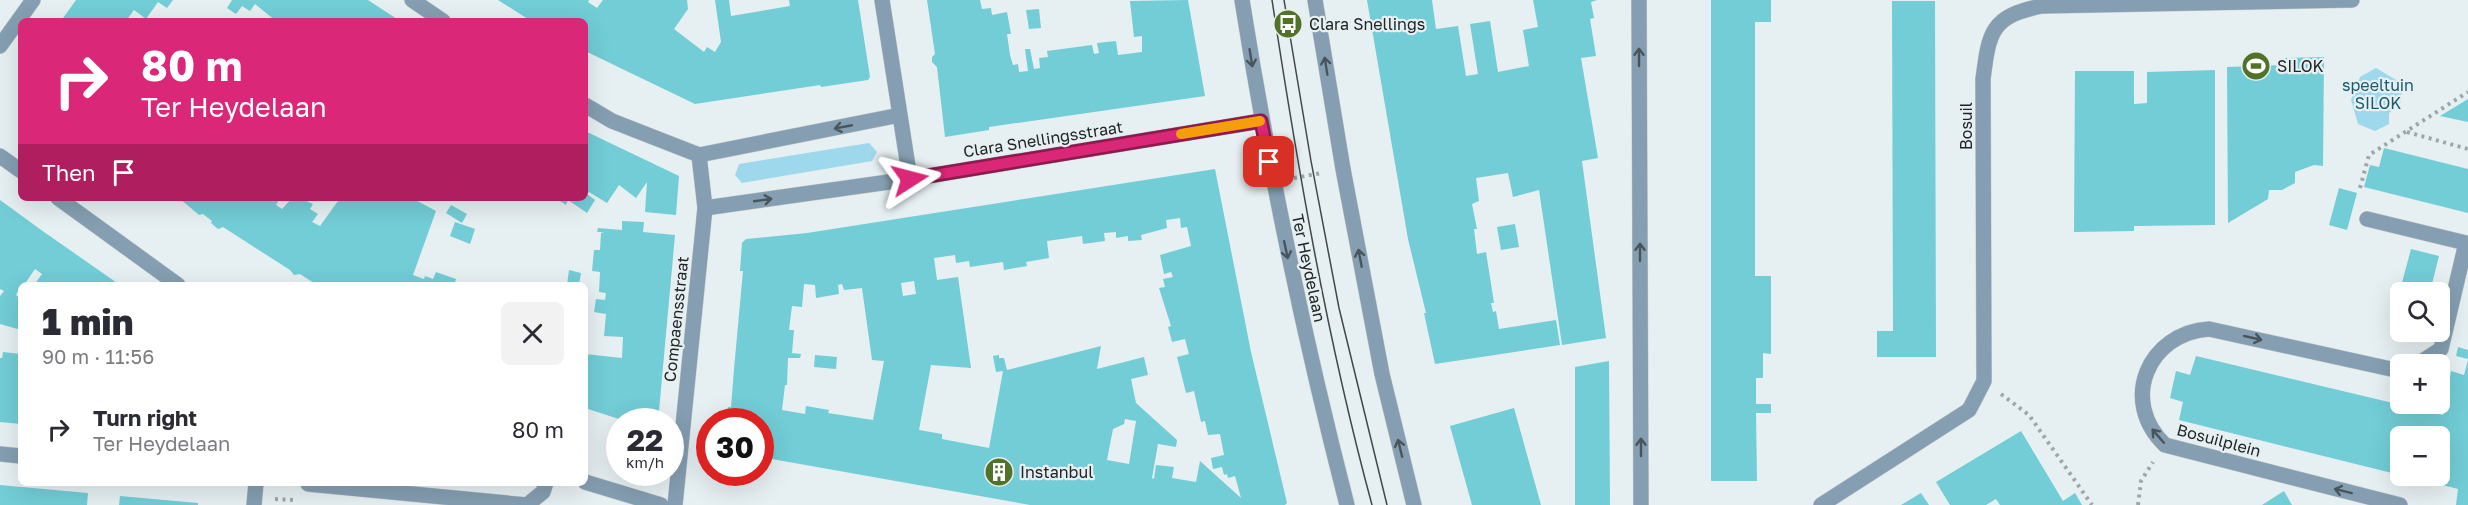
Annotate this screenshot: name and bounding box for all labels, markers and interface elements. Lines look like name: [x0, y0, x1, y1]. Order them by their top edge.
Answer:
bus stop icon: Clara Snellings: [1272, 8, 1304, 40]
place label: Clara Snellings: [1309, 14, 1425, 34]
text: 80 m: [141, 40, 242, 90]
icon: right: [42, 42, 120, 120]
one-way arrow: [1246, 47, 1257, 67]
one-way arrow: [1633, 47, 1645, 67]
sports icon: SILOK: [2240, 50, 2272, 82]
one-way arrow: [1320, 56, 1331, 76]
place label: SILOK: [2277, 56, 2324, 76]
park label: speeltuin SILOK: [2342, 75, 2414, 113]
text: Ter Heydelaan: [141, 91, 327, 123]
street label: Bosuil: [1956, 102, 1976, 150]
street label: Clara Snellingsstraat: [962, 116, 1124, 162]
one-way arrow: [834, 122, 853, 133]
pin: [1243, 136, 1294, 187]
icon: arrive: [1252, 145, 1285, 178]
position arrow: [878, 147, 942, 211]
icon: arrive: [107, 156, 140, 189]
text: Then: [42, 159, 95, 186]
one-way arrow: [753, 195, 772, 206]
street label: Ter Heydelaan: [1288, 212, 1330, 324]
one-way arrow: [1281, 239, 1292, 259]
one-way arrow: [1634, 242, 1646, 262]
one-way arrow: [1354, 248, 1365, 268]
street label: Compaensstraat: [659, 255, 693, 383]
map controls: [2390, 282, 2450, 486]
button: search: [2390, 282, 2450, 342]
text: 1 min: [42, 300, 133, 343]
button: close: [501, 302, 564, 365]
one-way arrow: [2243, 333, 2262, 345]
text: 90 m · 11:56: [42, 344, 154, 368]
button: +: [2390, 354, 2450, 414]
text: Turn right: [93, 404, 197, 431]
speed limit sign: 30: [696, 408, 774, 486]
icon: right: [42, 413, 75, 446]
text: 80 m: [512, 416, 564, 443]
street label: Bosuilplein: [2175, 419, 2263, 461]
text: 22: [627, 422, 663, 458]
button: −: [2390, 426, 2450, 486]
one-way arrow: [2151, 429, 2165, 444]
text: Ter Heydelaan: [93, 431, 230, 455]
one-way arrow: [1635, 437, 1647, 457]
one-way arrow: [1394, 439, 1406, 458]
text: km/h: [626, 453, 664, 471]
building icon: Instanbul: [983, 456, 1015, 488]
place label: Instanbul: [1020, 462, 1093, 482]
one-way arrow: [2334, 484, 2353, 496]

